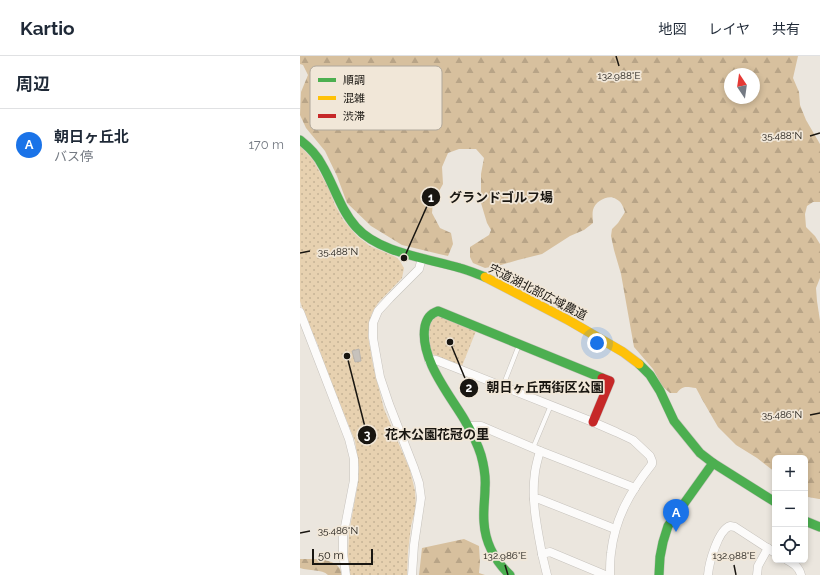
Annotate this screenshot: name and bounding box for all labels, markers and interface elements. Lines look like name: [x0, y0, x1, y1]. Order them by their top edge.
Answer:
text: Kartio: [20, 17, 75, 39]
text: 地図: [658, 21, 686, 37]
text: レイヤ: [708, 21, 750, 37]
text: 共有: [772, 21, 800, 37]
legend: [310, 66, 442, 130]
north arrow: [724, 68, 760, 104]
text: 132.988°E: [597, 70, 641, 81]
text: 周辺: [16, 74, 50, 94]
text: 順調: [343, 74, 365, 87]
text: 混雑: [343, 92, 365, 105]
text: 渋滞: [343, 110, 365, 123]
text: 朝日ヶ丘北: [54, 128, 129, 146]
text: 35.488°N: [762, 130, 802, 141]
text: A: [25, 137, 33, 152]
text: 170 m: [248, 137, 284, 152]
text: バス停: [54, 149, 93, 164]
callout: グランドゴルフ場: [421, 185, 561, 210]
text: グランドゴルフ場: [449, 190, 553, 205]
text: 1: [428, 191, 434, 205]
text: 35.488°N: [318, 246, 358, 257]
street label: 宍道湖北部広域農道: [487, 261, 589, 323]
your location: [587, 333, 607, 353]
callout: 朝日ヶ丘西街区公園: [459, 375, 612, 400]
text: 朝日ヶ丘西街区公園: [486, 380, 604, 395]
text: 2: [466, 381, 473, 395]
text: 35.486°N: [762, 409, 802, 420]
callout: 花木公園花冠の里: [357, 422, 497, 447]
text: 花木公園花冠の里: [385, 427, 489, 442]
text: 3: [364, 428, 371, 442]
map controls: [772, 455, 808, 563]
button: +: [772, 455, 808, 491]
button: −: [772, 491, 808, 527]
pin: A: [663, 499, 689, 532]
text: 35.486°N: [318, 525, 358, 536]
button: locate: [772, 527, 808, 563]
scale bar: [312, 547, 373, 566]
text: 50 m: [318, 549, 344, 562]
text: 132.986°E: [483, 550, 527, 561]
text: 132.988°E: [712, 550, 756, 561]

